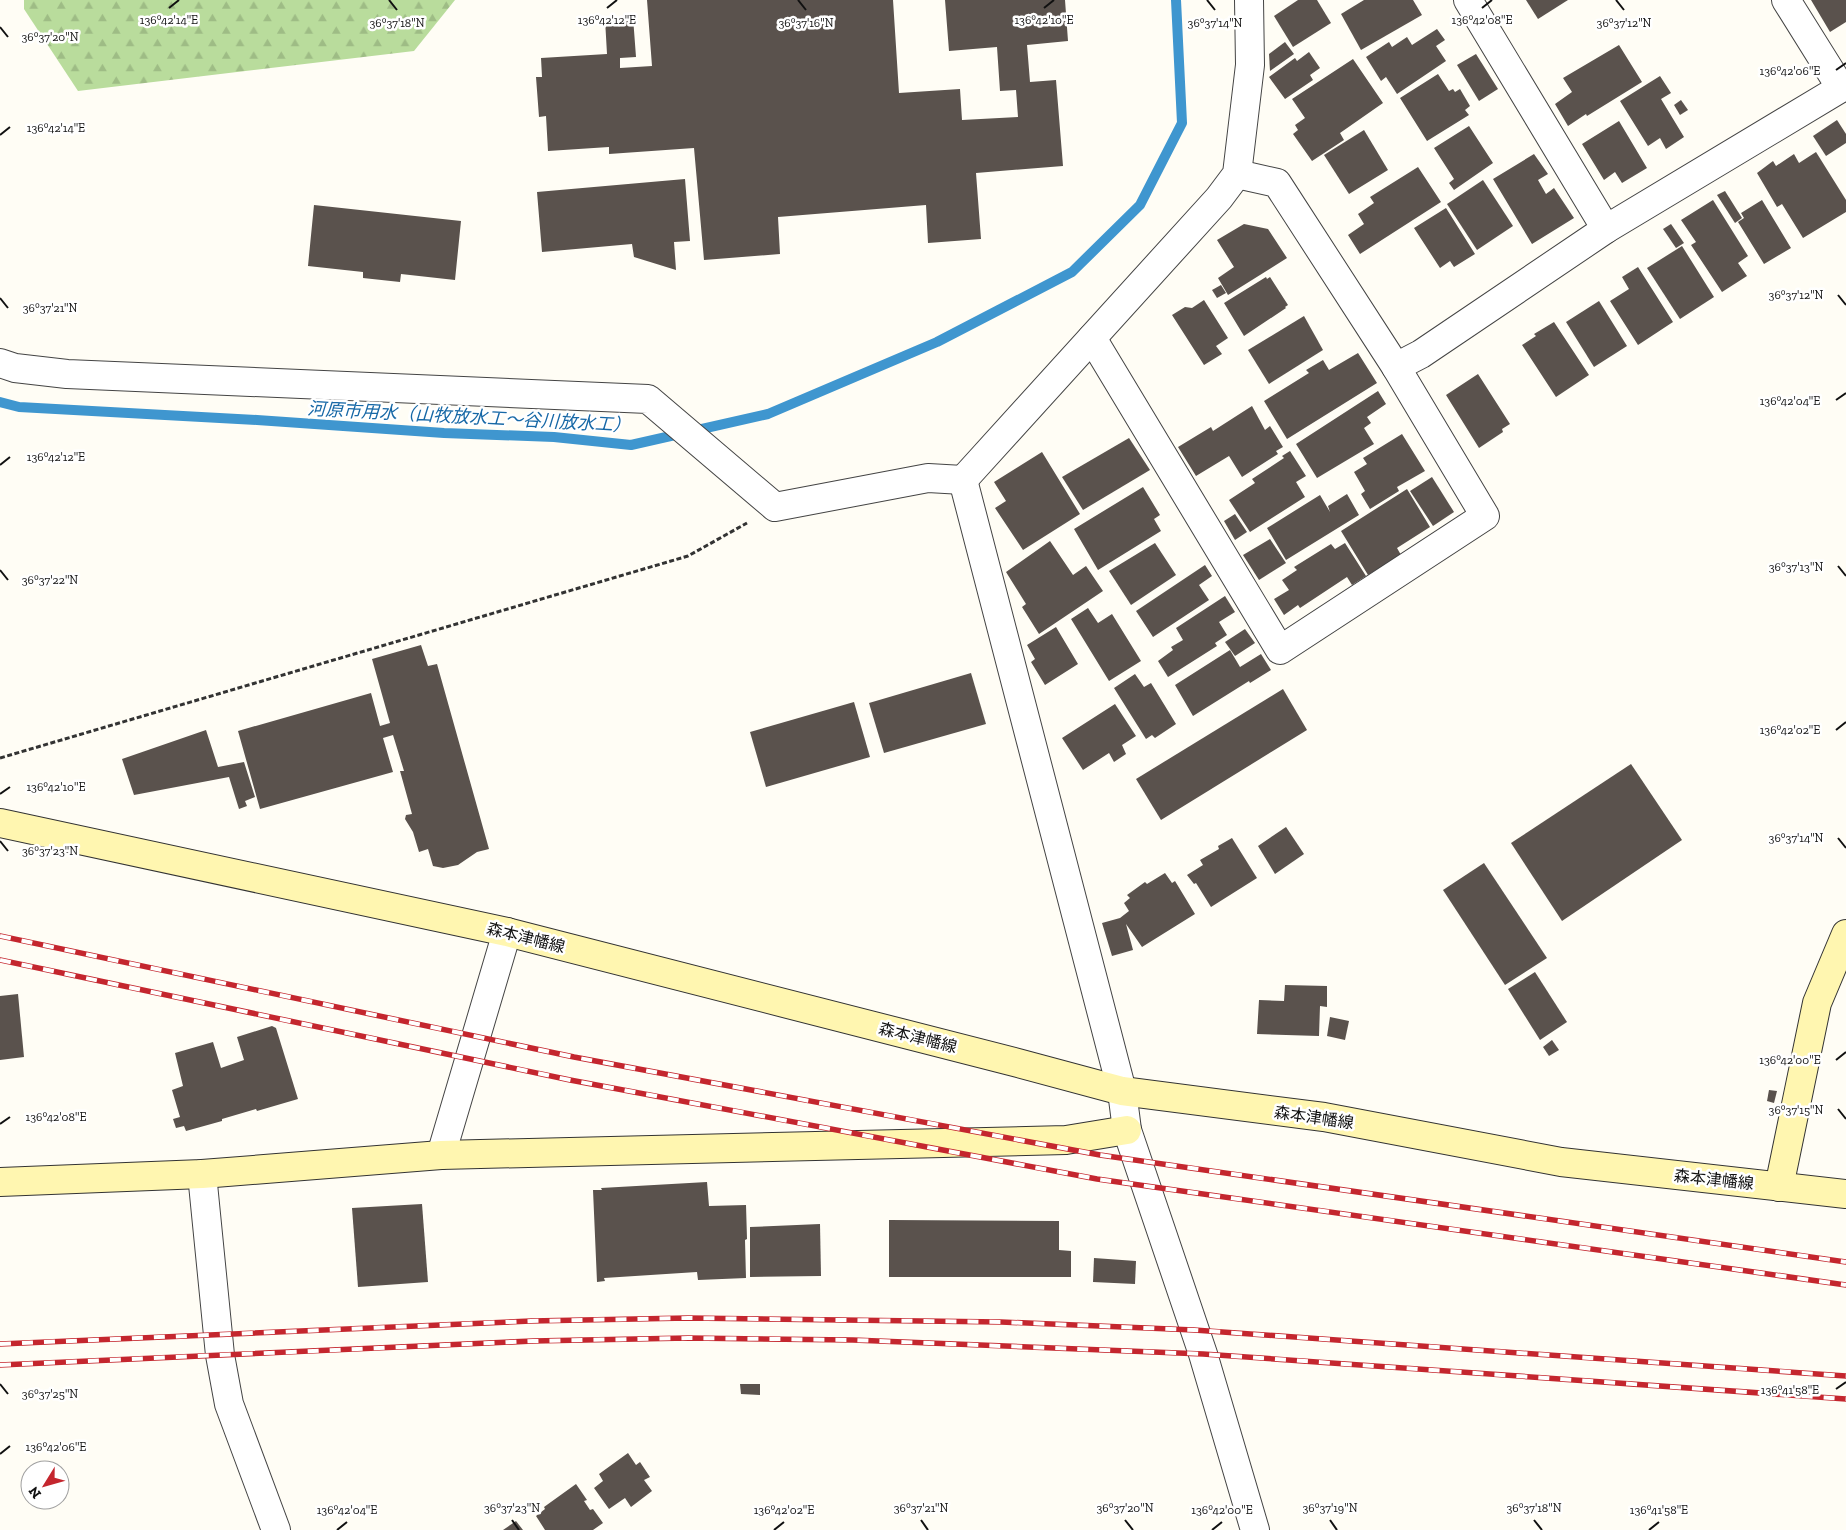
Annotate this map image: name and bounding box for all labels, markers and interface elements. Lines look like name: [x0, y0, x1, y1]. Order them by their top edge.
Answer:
text: 136°42'14"E: [140, 13, 198, 27]
text: 136°42'12"E: [578, 13, 636, 27]
text: 136°42'10"E: [1014, 13, 1074, 27]
text: 136°42'08"E: [1452, 13, 1512, 27]
text: 36°37'18"N: [369, 16, 425, 30]
text: 36°37'16"N: [778, 16, 834, 30]
text: 36°37'14"N: [1188, 16, 1243, 30]
text: 36°37'12"N: [1597, 16, 1652, 30]
text: 36°37'20"N: [21, 30, 79, 44]
text: 136°42'06"E: [1760, 64, 1820, 78]
text: 136°42'14"E: [27, 121, 85, 135]
text: 36°37'12"N: [1769, 288, 1824, 302]
text: 36°37'21"N: [23, 301, 77, 315]
text: 136°42'04"E: [1760, 394, 1820, 408]
water label: 河原市用水（山牧放水工～谷川放水工）: [307, 398, 631, 436]
text: 136°42'12"E: [27, 450, 85, 464]
text: 36°37'13"N: [1769, 560, 1823, 574]
text: 36°37'22"N: [22, 573, 78, 587]
text: 136°42'02"E: [1760, 723, 1820, 737]
text: 136°42'10"E: [26, 780, 86, 794]
text: 36°37'14"N: [1769, 831, 1824, 845]
text: 36°37'23"N: [22, 844, 78, 858]
street label: 森本津幡線: [485, 919, 567, 956]
street label: 森本津幡線: [877, 1019, 959, 1056]
text: 136°42'00"E: [1759, 1053, 1821, 1067]
street label: 森本津幡線: [1273, 1103, 1355, 1132]
text: 36°37'15"N: [1769, 1103, 1824, 1117]
text: 136°42'08"E: [26, 1110, 86, 1124]
street label: 森本津幡線: [1673, 1166, 1755, 1193]
text: 136°41'58"E: [1761, 1383, 1819, 1397]
text: 36°37'25"N: [22, 1387, 78, 1401]
text: 136°42'06"E: [26, 1440, 86, 1454]
north arrow: [20, 1460, 70, 1510]
text: N: [25, 1483, 45, 1502]
text: 36°37'23"N: [484, 1501, 540, 1515]
text: 36°37'21"N: [894, 1501, 948, 1515]
text: 36°37'20"N: [1096, 1501, 1154, 1515]
text: 36°37'19"N: [1302, 1501, 1358, 1515]
text: 36°37'18"N: [1506, 1501, 1562, 1515]
text: 136°42'04"E: [317, 1503, 377, 1517]
text: 136°42'02"E: [754, 1503, 814, 1517]
text: 136°42'00"E: [1191, 1503, 1253, 1517]
text: 136°41'58"E: [1630, 1503, 1688, 1517]

